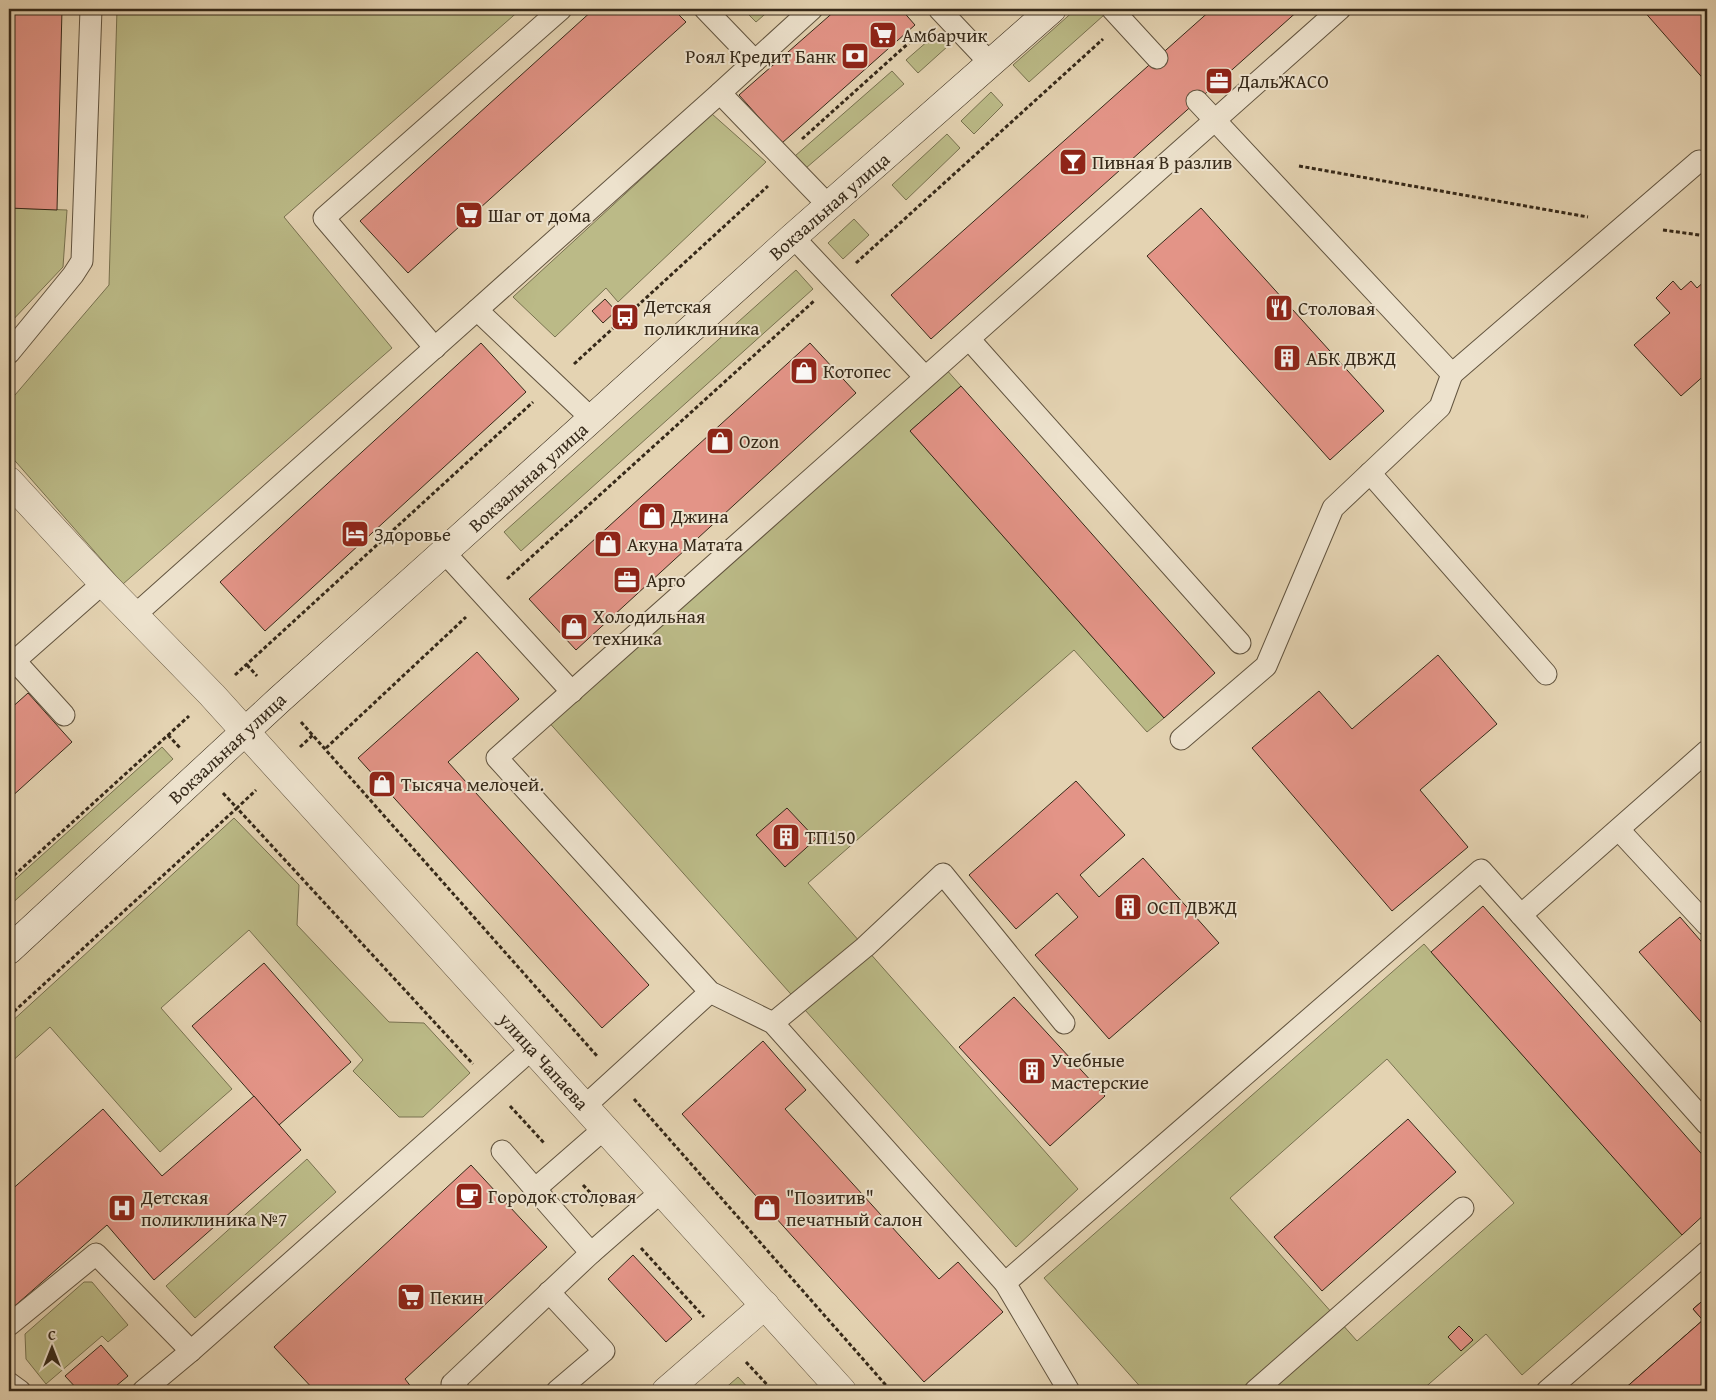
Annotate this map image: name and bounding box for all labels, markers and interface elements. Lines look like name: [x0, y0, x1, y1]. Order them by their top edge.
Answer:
supermarket icon: Амбарчик: [868, 20, 898, 50]
place label: Амбарчик: [902, 21, 988, 49]
bank icon: Роял Кредит Банк: [840, 41, 870, 71]
place label: Роял Кредит Банк: [685, 42, 836, 70]
office icon: ДальЖАСО: [1204, 66, 1234, 96]
place label: ДальЖАСО: [1237, 67, 1329, 95]
street label: Вокзальная улица: [762, 145, 896, 267]
bar icon: Пивная В разлив: [1058, 147, 1088, 177]
place label: Пивная В разлив: [1092, 148, 1232, 176]
supermarket icon: Шаг от дома: [454, 200, 484, 230]
place label: Шаг от дома: [488, 201, 591, 229]
place label: Детская поликлиника: [643, 292, 759, 342]
restaurant icon: Столовая: [1264, 293, 1294, 323]
place label: Столовая: [1298, 294, 1376, 322]
bus stop icon: Детская поликлиника: [610, 302, 640, 332]
building icon: АБК ДВЖД: [1272, 343, 1302, 373]
place label: АБК ДВЖД: [1306, 344, 1396, 372]
shop icon: Котопес: [789, 356, 819, 386]
place label: Котопес: [823, 357, 891, 385]
street label: Вокзальная улица: [462, 416, 594, 538]
shop icon: Ozon: [705, 426, 735, 456]
place label: Ozon: [739, 427, 780, 455]
shop icon: Джина: [637, 501, 667, 531]
place label: Джина: [670, 502, 728, 530]
hotel icon: Здоровье: [340, 519, 370, 549]
place label: Здоровье: [374, 520, 451, 548]
shop icon: Акуна Матата: [593, 529, 623, 559]
place label: Акуна Матата: [627, 530, 743, 558]
office icon: Арго: [612, 565, 642, 595]
place label: Арго: [646, 566, 686, 594]
place label: Холодильная техника: [593, 602, 706, 652]
shop icon: Холодильная техника: [559, 612, 589, 642]
street label: Вокзальная улица: [162, 686, 292, 810]
shop icon: Тысяча мелочей.: [367, 769, 397, 799]
place label: Тысяча мелочей.: [401, 770, 544, 798]
building icon: ТП150: [771, 822, 801, 852]
place label: ТП150: [805, 823, 855, 851]
building icon: ОСП ДВЖД: [1113, 892, 1143, 922]
place label: ОСП ДВЖД: [1147, 893, 1237, 921]
street label: улица Чапаева: [492, 1005, 596, 1116]
place label: Учебные мастерские: [1051, 1046, 1149, 1096]
building icon: Учебные мастерские: [1017, 1056, 1047, 1086]
cafe icon: Городок столовая: [454, 1181, 484, 1211]
place label: Городок столовая: [488, 1182, 637, 1210]
place label: Детская поликлиника №7: [140, 1183, 287, 1233]
place label: "Позитив" печатный салон: [786, 1183, 922, 1233]
hospital icon: Детская поликлиника №7: [107, 1193, 137, 1223]
shop icon: "Позитив" печатный салон: [752, 1193, 782, 1223]
supermarket icon: Пекин: [396, 1282, 426, 1312]
place label: Пекин: [430, 1283, 483, 1311]
north arrow: [28, 1322, 78, 1372]
text: С: [48, 1325, 56, 1345]

